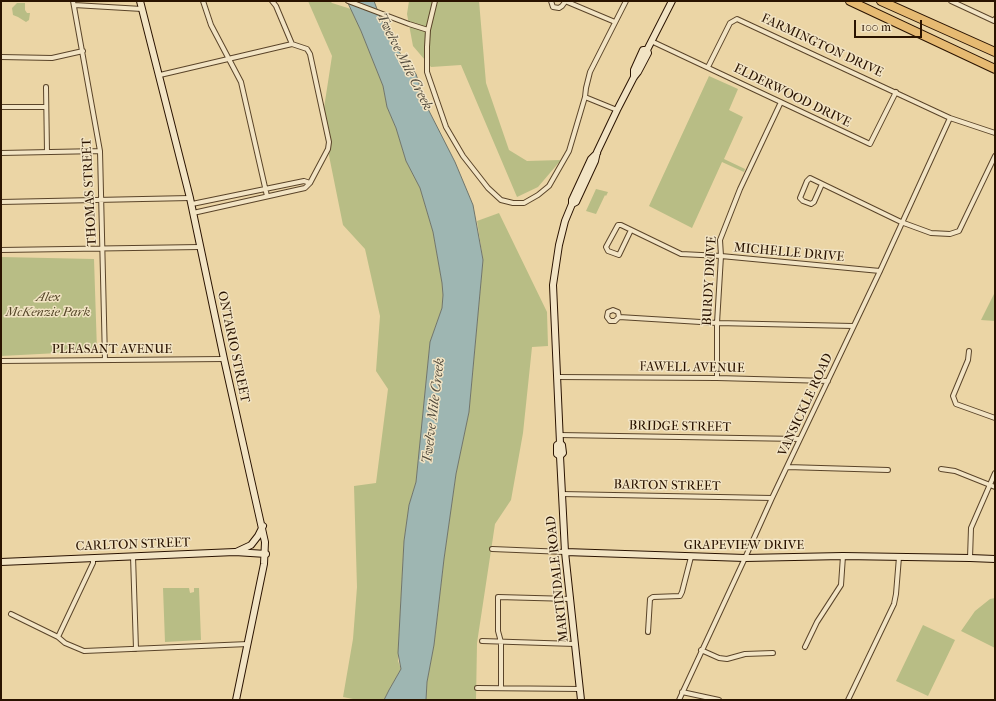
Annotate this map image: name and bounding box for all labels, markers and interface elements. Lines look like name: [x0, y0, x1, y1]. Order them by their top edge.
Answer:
water label: Twelve Mile Creek: [372, 11, 436, 113]
street label: FARMINGTON DRIVE: [759, 11, 885, 81]
scale bar: [856, 12, 924, 38]
text: 100 m: [861, 20, 891, 34]
street label: ELDERWOOD DRIVE: [731, 61, 853, 131]
street label: THOMAS STREET: [79, 137, 101, 247]
street label: BURDY DRIVE: [700, 236, 720, 326]
street label: MICHELLE DRIVE: [733, 240, 845, 266]
park label: Alex McKenzie Park: [6, 290, 90, 321]
street label: ONTARIO STREET: [214, 290, 252, 404]
street label: PLEASANT AVENUE: [52, 342, 172, 358]
street label: VANSICKLE ROAD: [775, 351, 837, 459]
water label: Twelve Mile Creek: [419, 357, 449, 465]
street label: FAWELL AVENUE: [639, 359, 745, 377]
street label: BRIDGE STREET: [629, 418, 731, 436]
street label: BARTON STREET: [613, 477, 721, 495]
street label: MARTINDALE ROAD: [544, 515, 572, 643]
street label: CARLTON STREET: [75, 535, 191, 555]
street label: GRAPEVIEW DRIVE: [684, 538, 804, 554]

